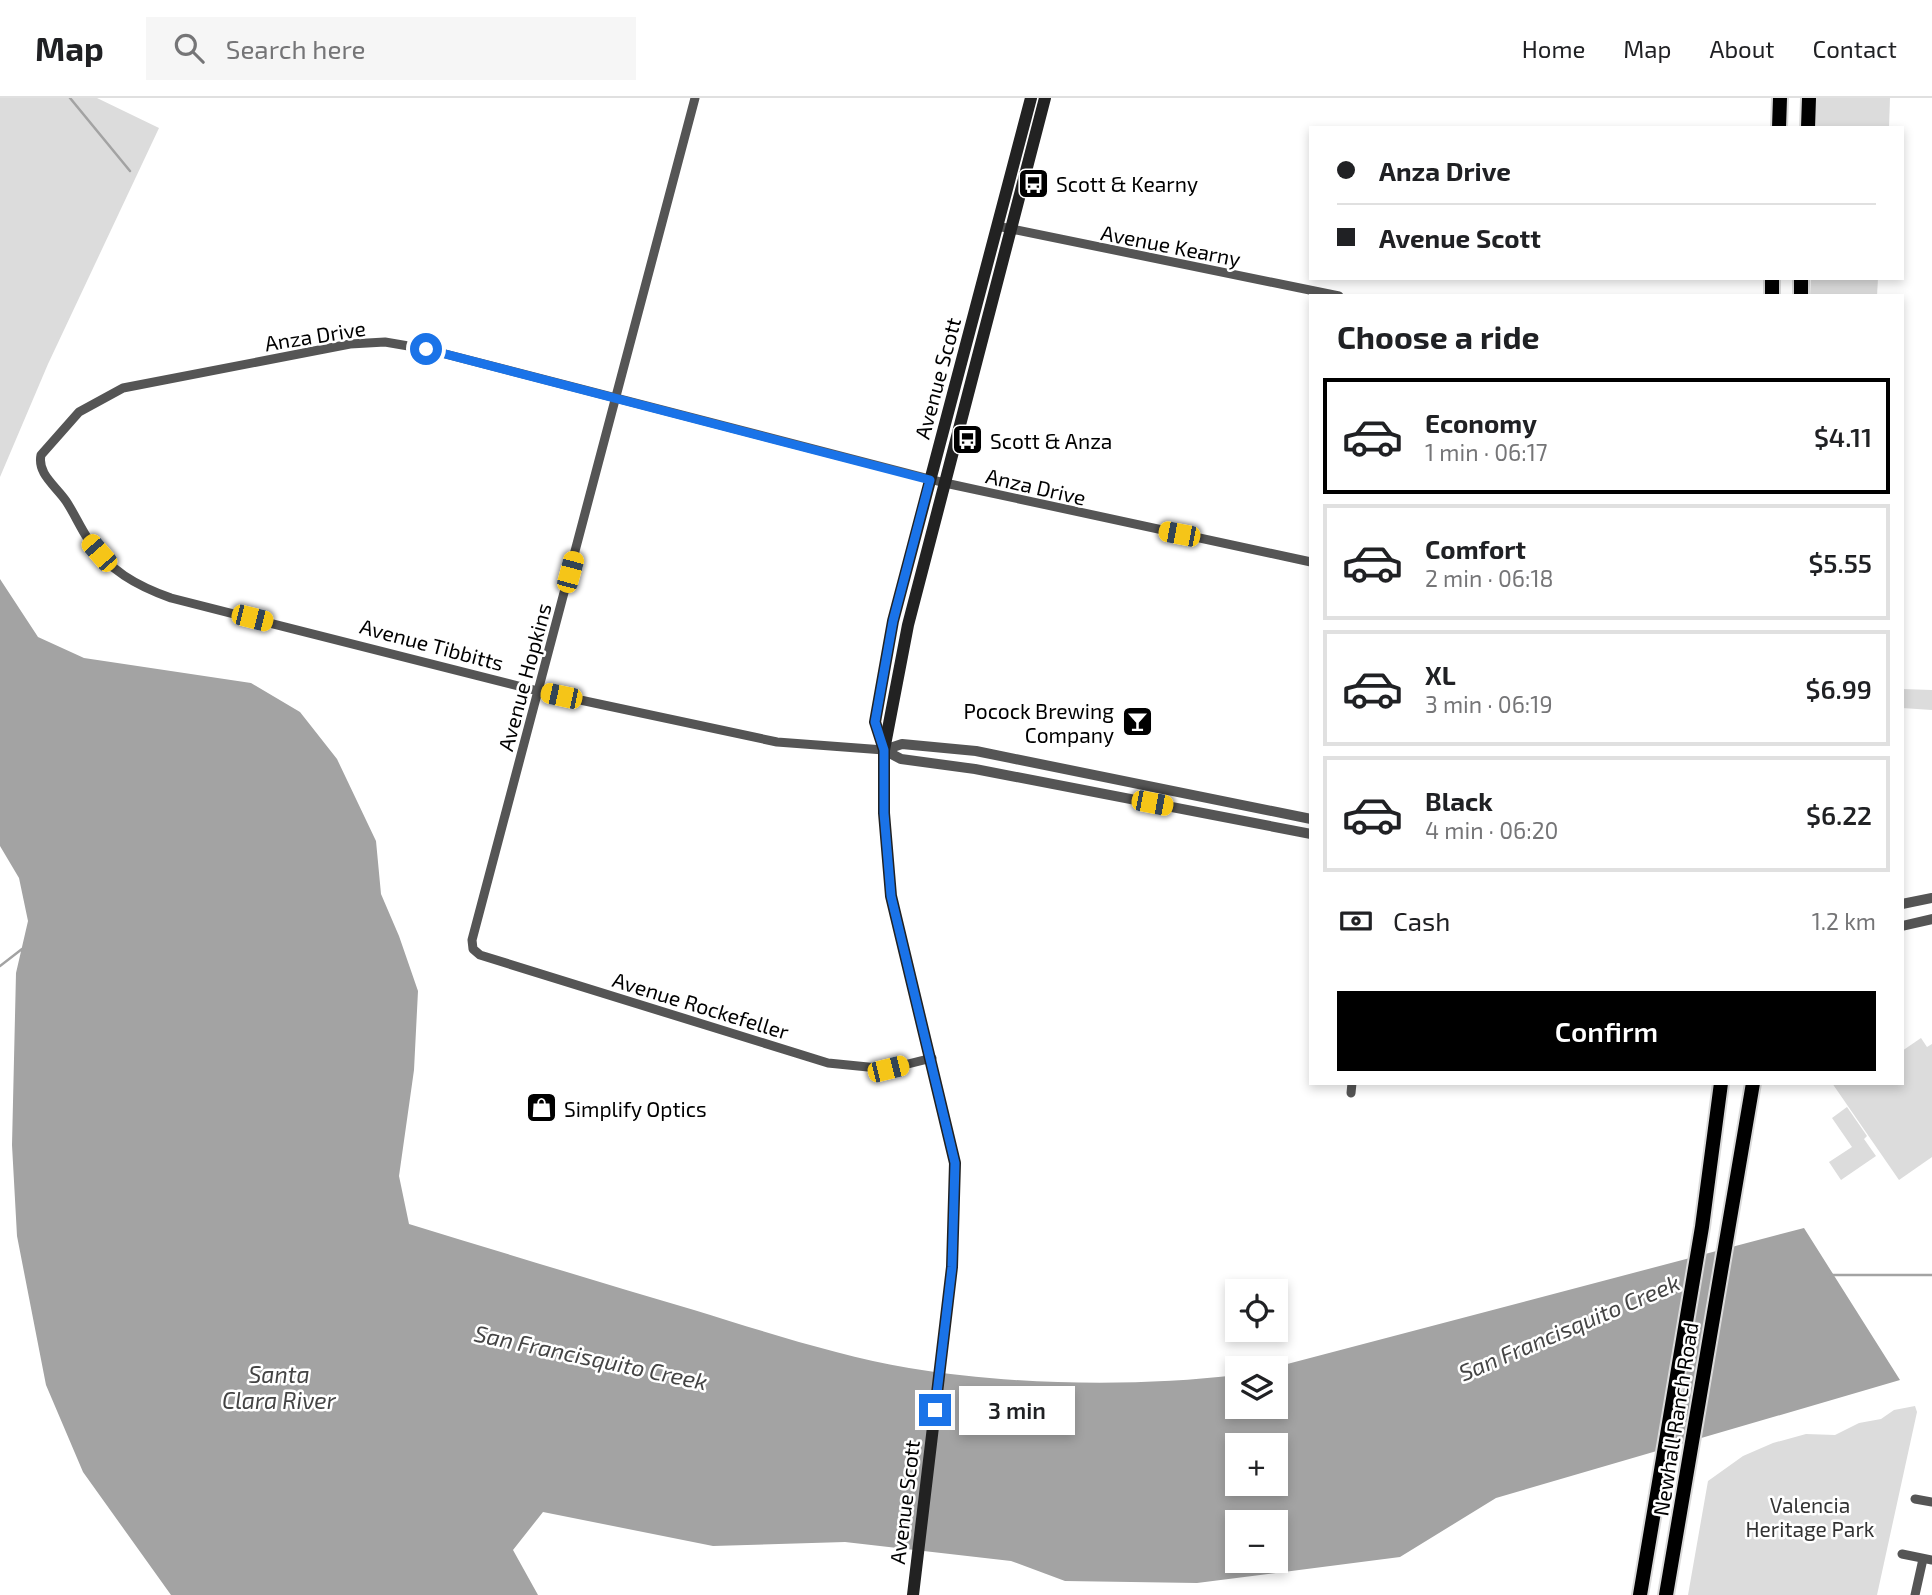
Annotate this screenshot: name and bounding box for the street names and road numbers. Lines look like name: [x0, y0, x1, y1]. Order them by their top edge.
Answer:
street label: Avenue Kearny: [1099, 219, 1243, 271]
street label: Avenue Scott: [909, 314, 965, 442]
street label: Anza Drive: [263, 315, 367, 355]
street label: Anza Drive: [983, 462, 1089, 510]
street label: Avenue Hopkins: [492, 600, 556, 754]
street label: Avenue Tibbitts: [357, 613, 507, 675]
street label: Avenue Rockefeller: [610, 966, 793, 1044]
street label: Newhall Ranch Road: [1647, 1320, 1703, 1518]
street label: Avenue Scott: [884, 1439, 924, 1565]

